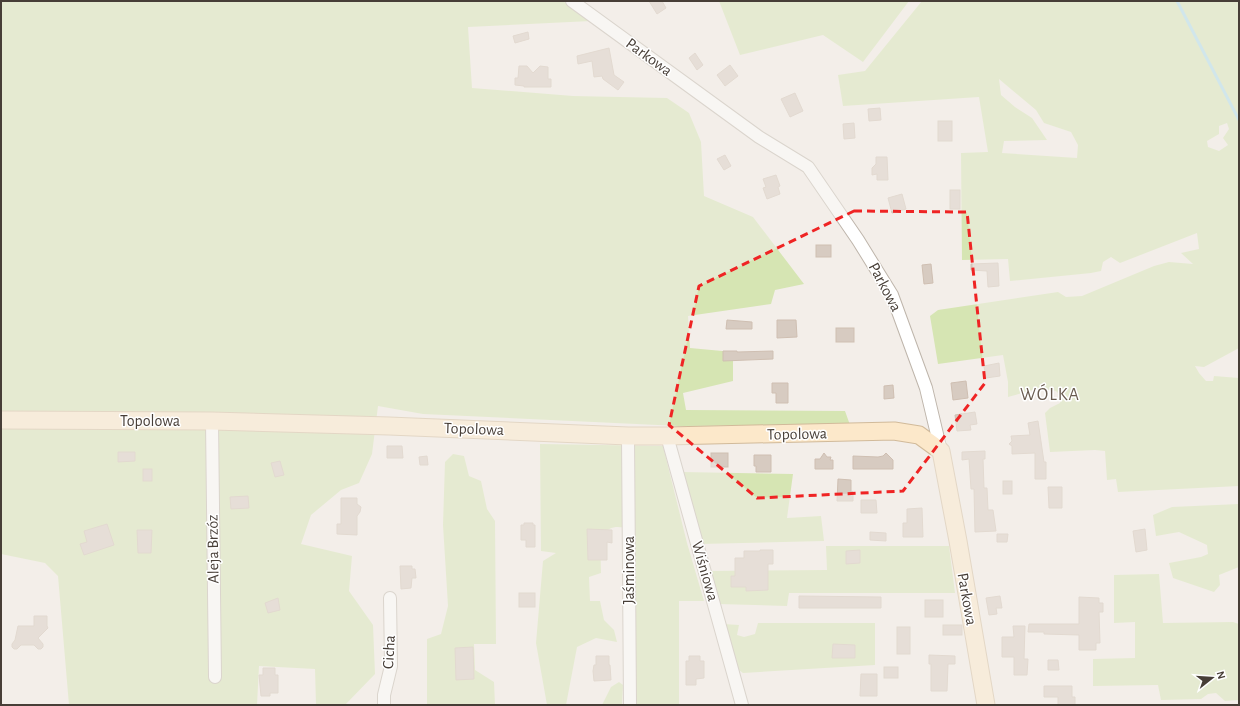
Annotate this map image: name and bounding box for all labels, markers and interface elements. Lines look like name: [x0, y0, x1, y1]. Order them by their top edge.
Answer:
street label: Parkowa: [623, 35, 675, 79]
street label: Parkowa: [866, 260, 904, 314]
district label: WÓLKA: [1020, 383, 1080, 404]
street label: Topolowa: [120, 413, 180, 429]
street label: Topolowa: [444, 420, 504, 438]
street label: Topolowa: [767, 425, 827, 443]
street label: Aleja Brzóz: [204, 514, 223, 584]
street label: Jaśminowa: [621, 536, 637, 604]
street label: Wiśniowa: [689, 539, 721, 603]
street label: Parkowa: [955, 572, 979, 626]
street label: Cicha: [380, 635, 398, 669]
north arrow: [1192, 658, 1232, 698]
text: N: [1215, 670, 1227, 680]

